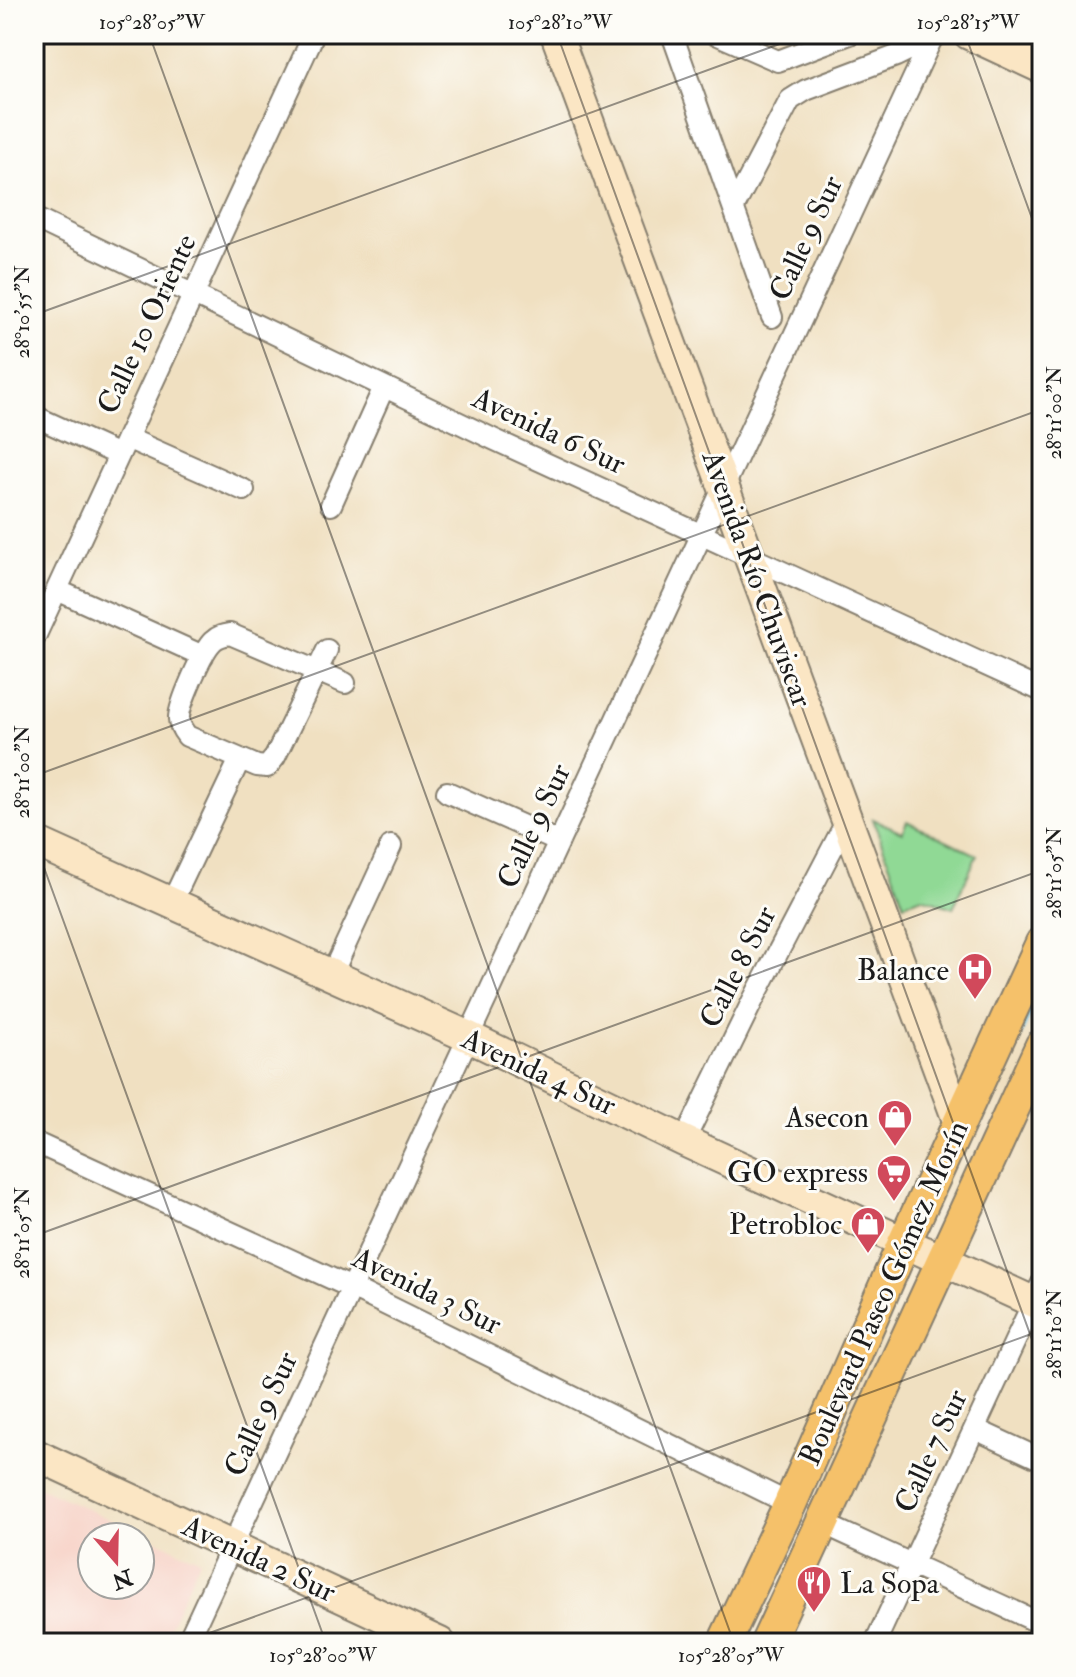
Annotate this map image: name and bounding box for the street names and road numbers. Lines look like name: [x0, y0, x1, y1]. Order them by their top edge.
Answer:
street label: Calle 9 Sur: [761, 170, 851, 306]
street label: Calle 10 Oriente: [89, 228, 205, 420]
street label: Avenida 6 Sur: [466, 379, 632, 483]
street label: Avenida Río Chuviscar: [693, 445, 821, 712]
street label: Calle 9 Sur: [489, 758, 579, 894]
street label: Calle 8 Sur: [692, 900, 784, 1034]
street label: Avenida 4 Sur: [455, 1020, 622, 1124]
street label: Boulevard Paseo Gómez Morín: [791, 1115, 977, 1471]
street label: Avenida 3 Sur: [345, 1239, 508, 1343]
street label: Calle 9 Sur: [216, 1346, 306, 1482]
street label: Calle 7 Sur: [886, 1384, 976, 1518]
street label: Avenida 2 Sur: [175, 1507, 342, 1611]

